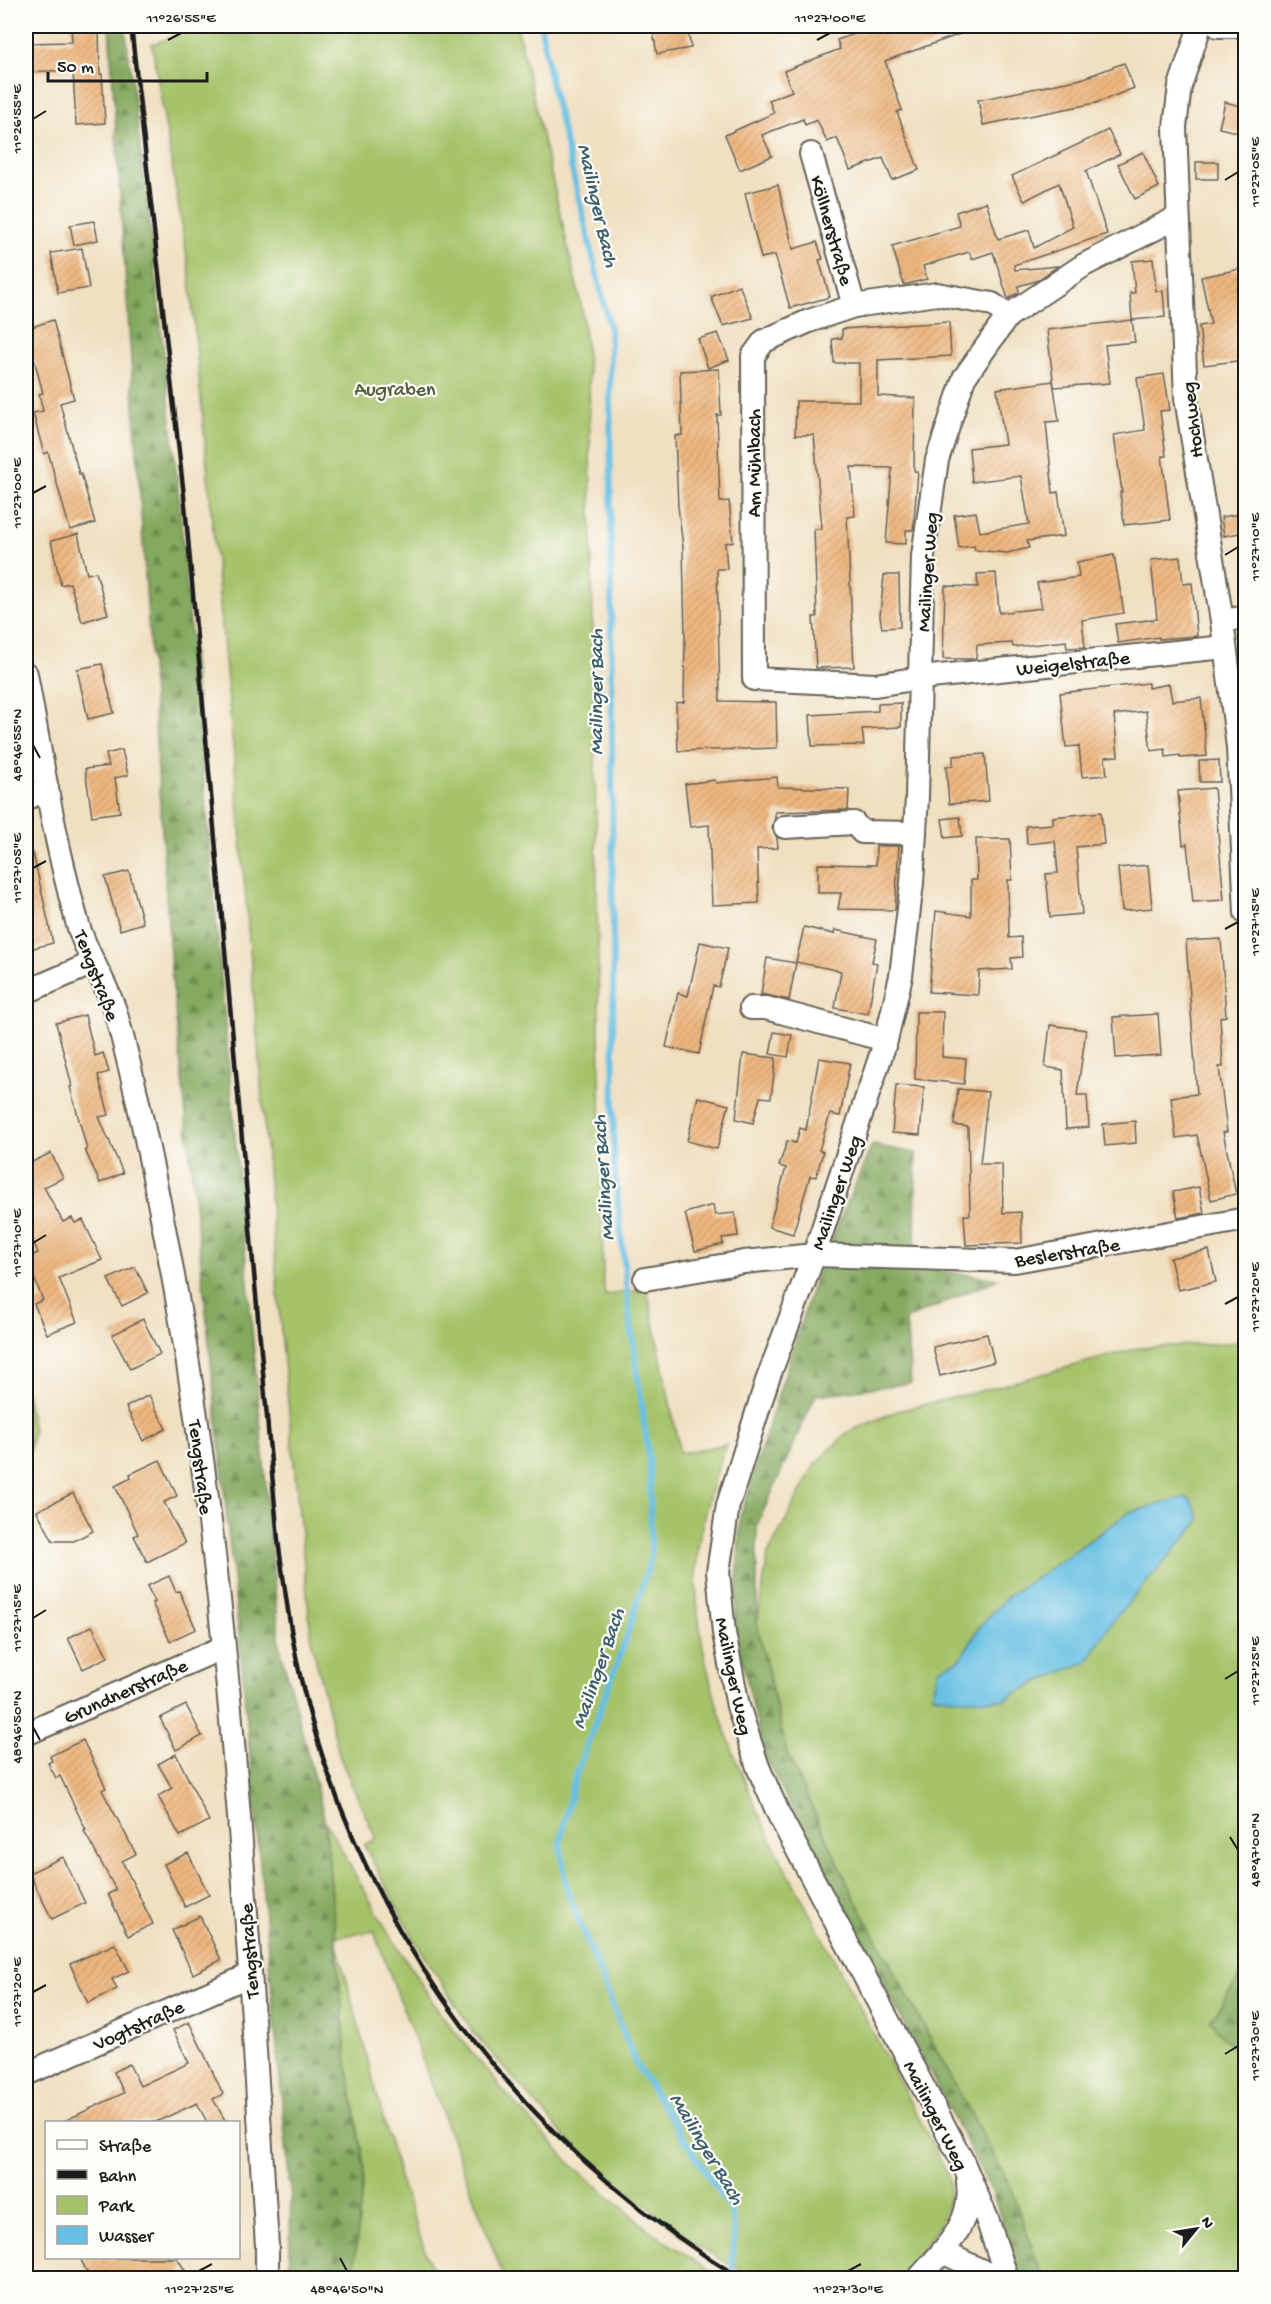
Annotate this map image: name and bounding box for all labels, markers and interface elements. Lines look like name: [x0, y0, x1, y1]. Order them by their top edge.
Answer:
text: 11°26'55"E: [146, 10, 216, 28]
text: 11°27'00"E: [794, 10, 866, 28]
scale bar: [48, 45, 207, 83]
text: 50 m: [57, 58, 94, 79]
text: 11°26'55"E: [9, 84, 27, 154]
text: 11°27'05"E: [1247, 136, 1265, 208]
water label: Mailinger Bach: [569, 142, 622, 271]
street label: Köllnerstraße: [803, 173, 856, 289]
park label: Augraben: [354, 380, 436, 403]
street label: Hochweg: [1178, 380, 1211, 459]
street label: Am Mühlbach: [745, 409, 768, 517]
text: 11°27'00"E: [9, 457, 27, 529]
street label: Mailinger Weg: [914, 512, 945, 633]
text: 11°27'10"E: [1247, 512, 1265, 582]
water label: Mailinger Bach: [586, 628, 611, 755]
street label: Weigelstraße: [1015, 648, 1132, 683]
text: 48°46'55"N: [9, 709, 27, 781]
text: 11°27'05"E: [9, 832, 27, 904]
text: 11°27'15"E: [1247, 888, 1265, 957]
street label: Tengstraße: [67, 927, 123, 1025]
water label: Mailinger Bach: [589, 1113, 622, 1241]
street label: Mailinger Weg: [808, 1133, 869, 1254]
text: 11°27'10"E: [9, 1208, 27, 1278]
street label: Beslerstraße: [1012, 1235, 1122, 1274]
text: 11°27'20"E: [1247, 1262, 1265, 1333]
street label: Tengstraße: [181, 1418, 216, 1517]
text: 11°27'15"E: [9, 1584, 27, 1653]
water label: Mailinger Bach: [568, 1605, 633, 1733]
street label: Mailinger Weg: [708, 1616, 755, 1738]
text: 11°27'25"E: [1247, 1636, 1265, 1706]
street label: Grundnerstraße: [61, 1655, 193, 1731]
text: 48°46'50"N: [9, 1690, 27, 1764]
text: 48°47'00"N: [1247, 1813, 1265, 1887]
street label: Tengstraße: [237, 1902, 266, 2000]
text: 11°27'20"E: [9, 1957, 27, 2028]
street label: Vogtstraße: [89, 1997, 189, 2058]
text: 11°27'30"E: [1247, 2011, 1265, 2082]
street label: Mailinger Weg: [896, 2058, 971, 2175]
water label: Mailinger Bach: [662, 2089, 749, 2211]
legend: [45, 2121, 240, 2259]
text: Straße: [99, 2137, 152, 2158]
text: Bahn: [98, 2167, 137, 2188]
text: Park: [98, 2197, 135, 2218]
north arrow: [1166, 2199, 1226, 2259]
text: N: [1195, 2214, 1217, 2233]
text: Wasser: [99, 2227, 155, 2248]
text: 11°27'25"E: [164, 2281, 234, 2299]
text: 48°46'50"N: [310, 2281, 384, 2299]
text: 11°27'30"E: [812, 2281, 883, 2299]

